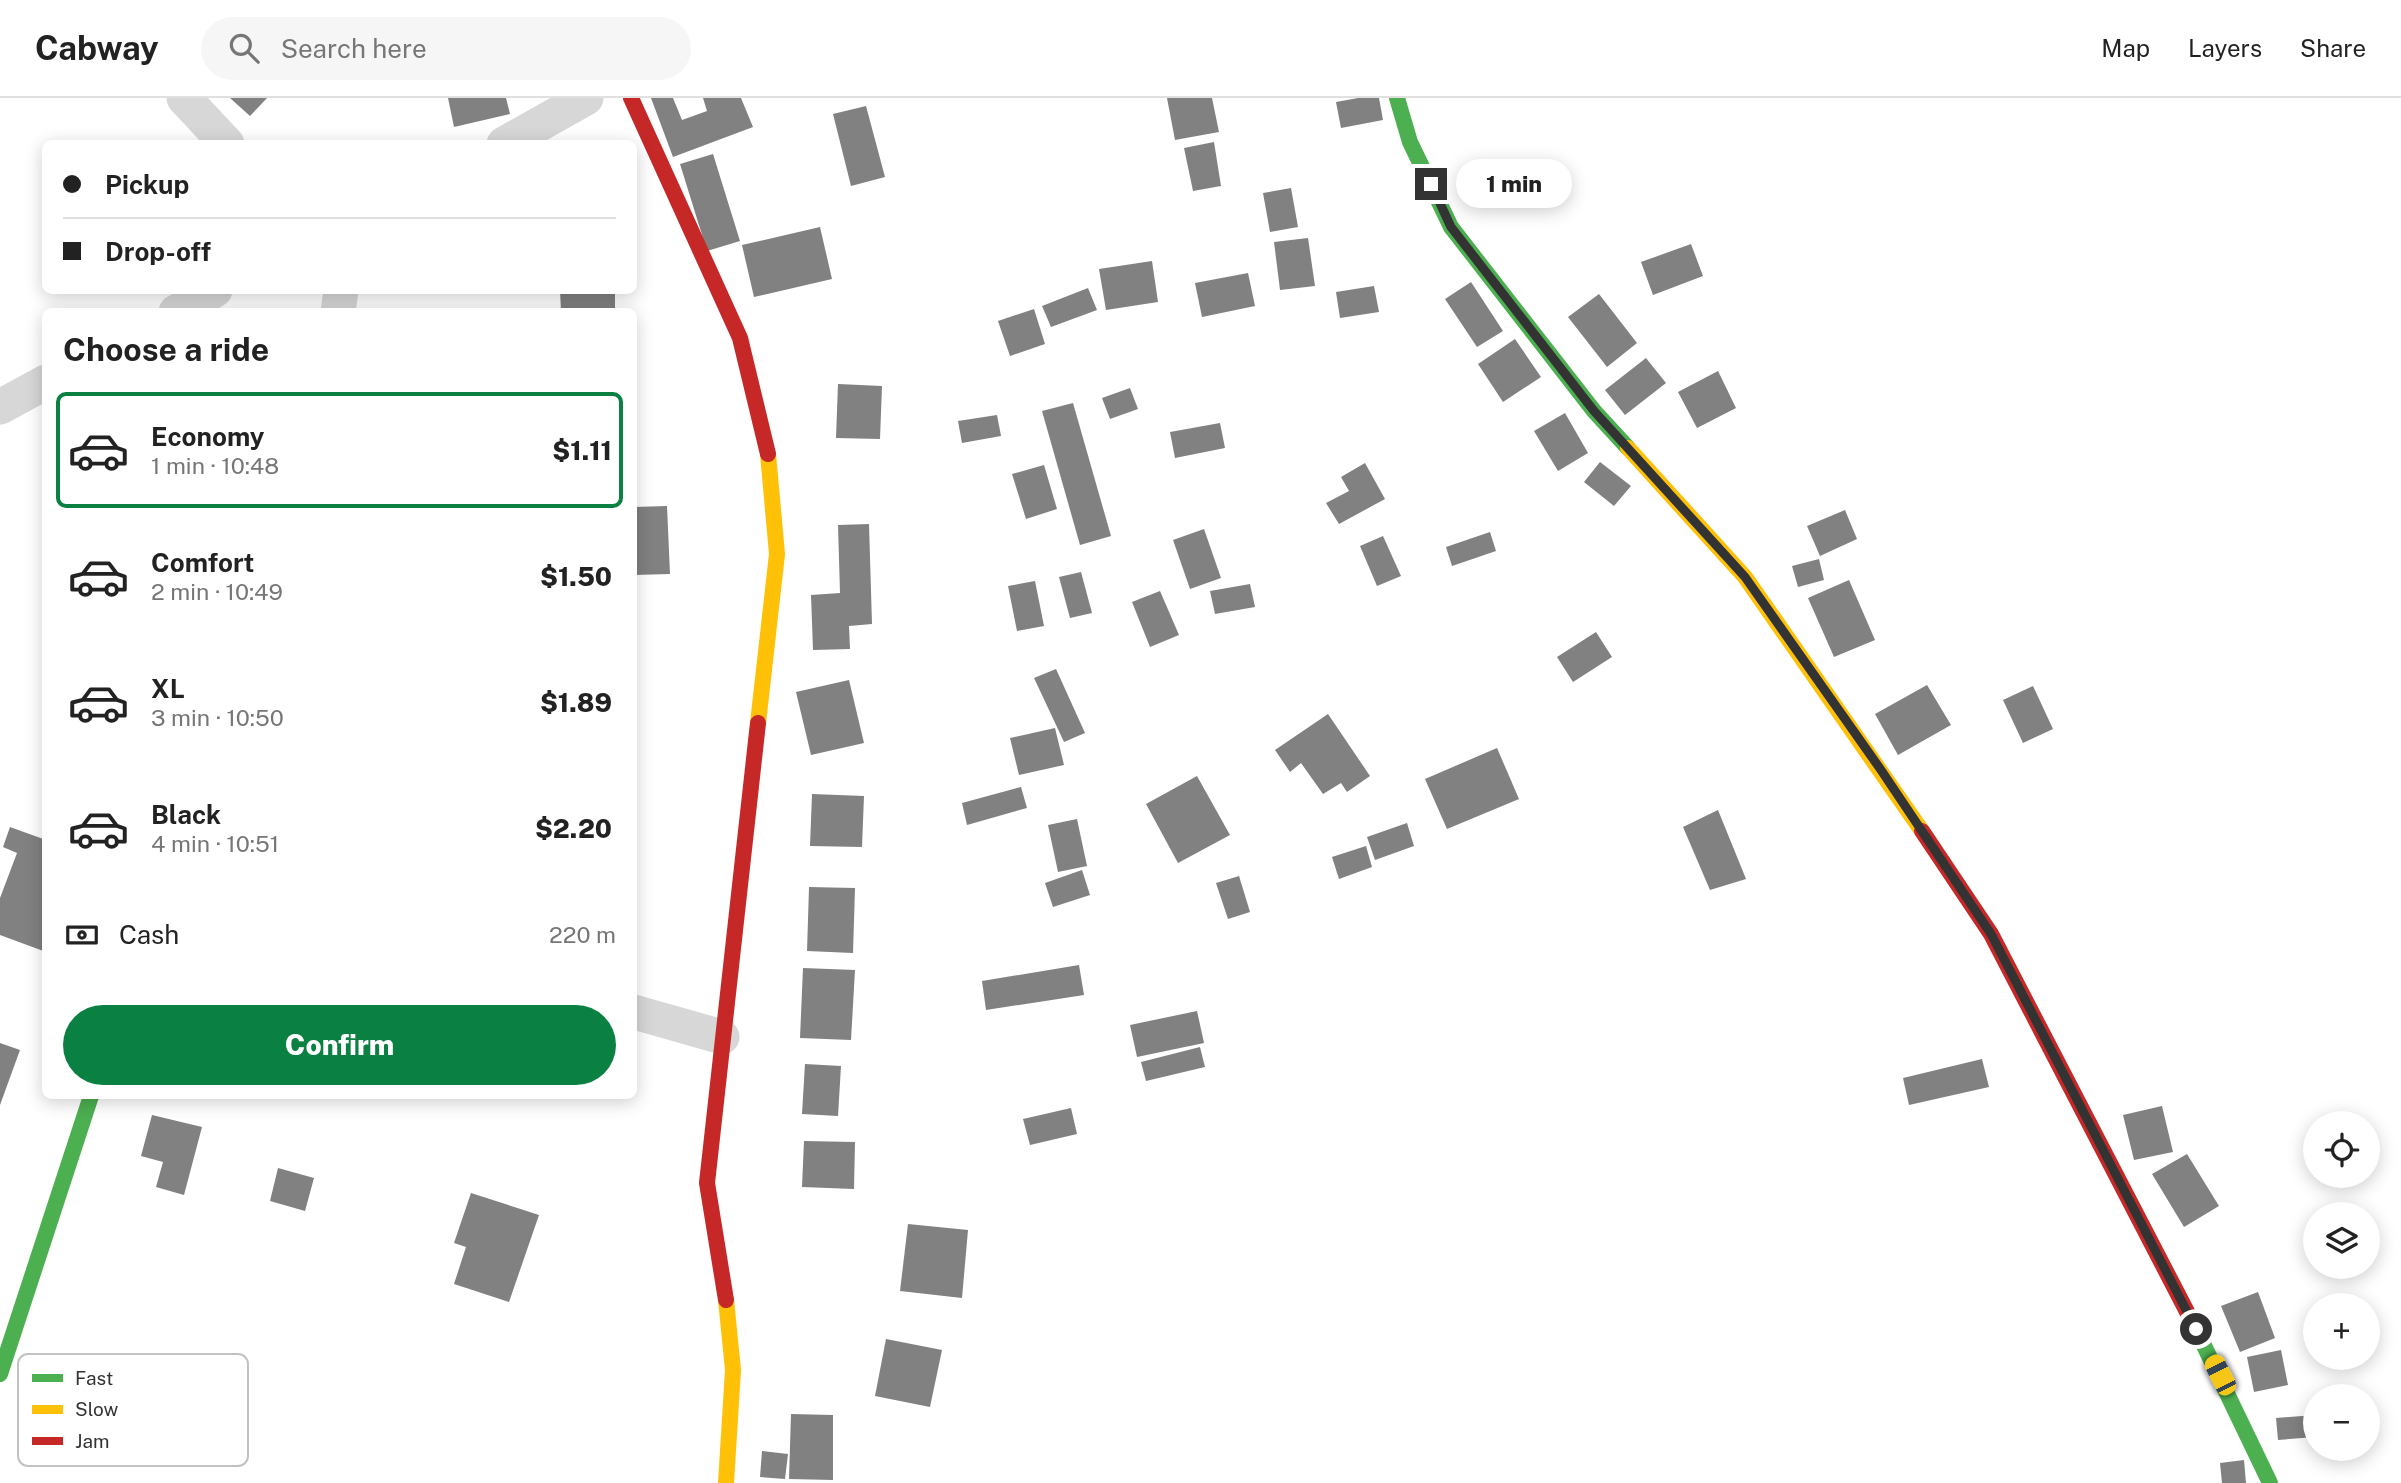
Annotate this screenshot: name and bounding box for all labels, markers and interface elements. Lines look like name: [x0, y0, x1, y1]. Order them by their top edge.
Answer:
search box: [201, 17, 691, 80]
text: Cabway: [35, 29, 159, 67]
icon: search: [225, 29, 263, 67]
text: Search here: [281, 33, 427, 64]
text: Map: [2101, 34, 2150, 62]
text: Layers: [2188, 34, 2262, 62]
text: Share: [2300, 34, 2366, 62]
callout: 1 min: [1456, 160, 1571, 208]
route end: [1415, 168, 1447, 200]
text: Pickup: [105, 169, 189, 200]
text: 1 min: [1486, 170, 1542, 197]
text: Drop-off: [105, 236, 211, 267]
text: Choose a ride: [63, 331, 269, 368]
icon: car: [67, 419, 130, 482]
text: Economy: [151, 421, 264, 452]
text: $1.11: [552, 435, 612, 466]
text: 1 min · 10:48: [151, 452, 279, 479]
icon: car: [67, 545, 130, 608]
text: Comfort: [151, 547, 254, 578]
text: $1.50: [540, 561, 612, 592]
text: 2 min · 10:49: [151, 578, 283, 605]
icon: car: [67, 671, 130, 734]
text: XL: [151, 673, 185, 704]
text: $1.89: [540, 687, 612, 718]
text: 3 min · 10:50: [151, 704, 284, 731]
icon: car: [67, 797, 130, 860]
text: Black: [151, 799, 221, 830]
text: $2.20: [535, 813, 612, 844]
text: 4 min · 10:51: [151, 830, 279, 857]
icon: cash: [63, 916, 101, 954]
text: Cash: [119, 919, 179, 950]
text: 220 m: [549, 921, 616, 948]
button: Confirm: [63, 1005, 616, 1085]
map controls: [2303, 1111, 2380, 1461]
button: locate: [2303, 1111, 2380, 1188]
button: layers: [2303, 1202, 2380, 1279]
button: +: [2303, 1293, 2380, 1370]
route start: [2180, 1313, 2212, 1345]
car: [2202, 1352, 2239, 1398]
legend: [18, 1354, 248, 1466]
text: Fast: [75, 1367, 113, 1389]
button: −: [2303, 1384, 2380, 1461]
text: Slow: [75, 1398, 119, 1420]
text: Jam: [75, 1430, 109, 1452]

